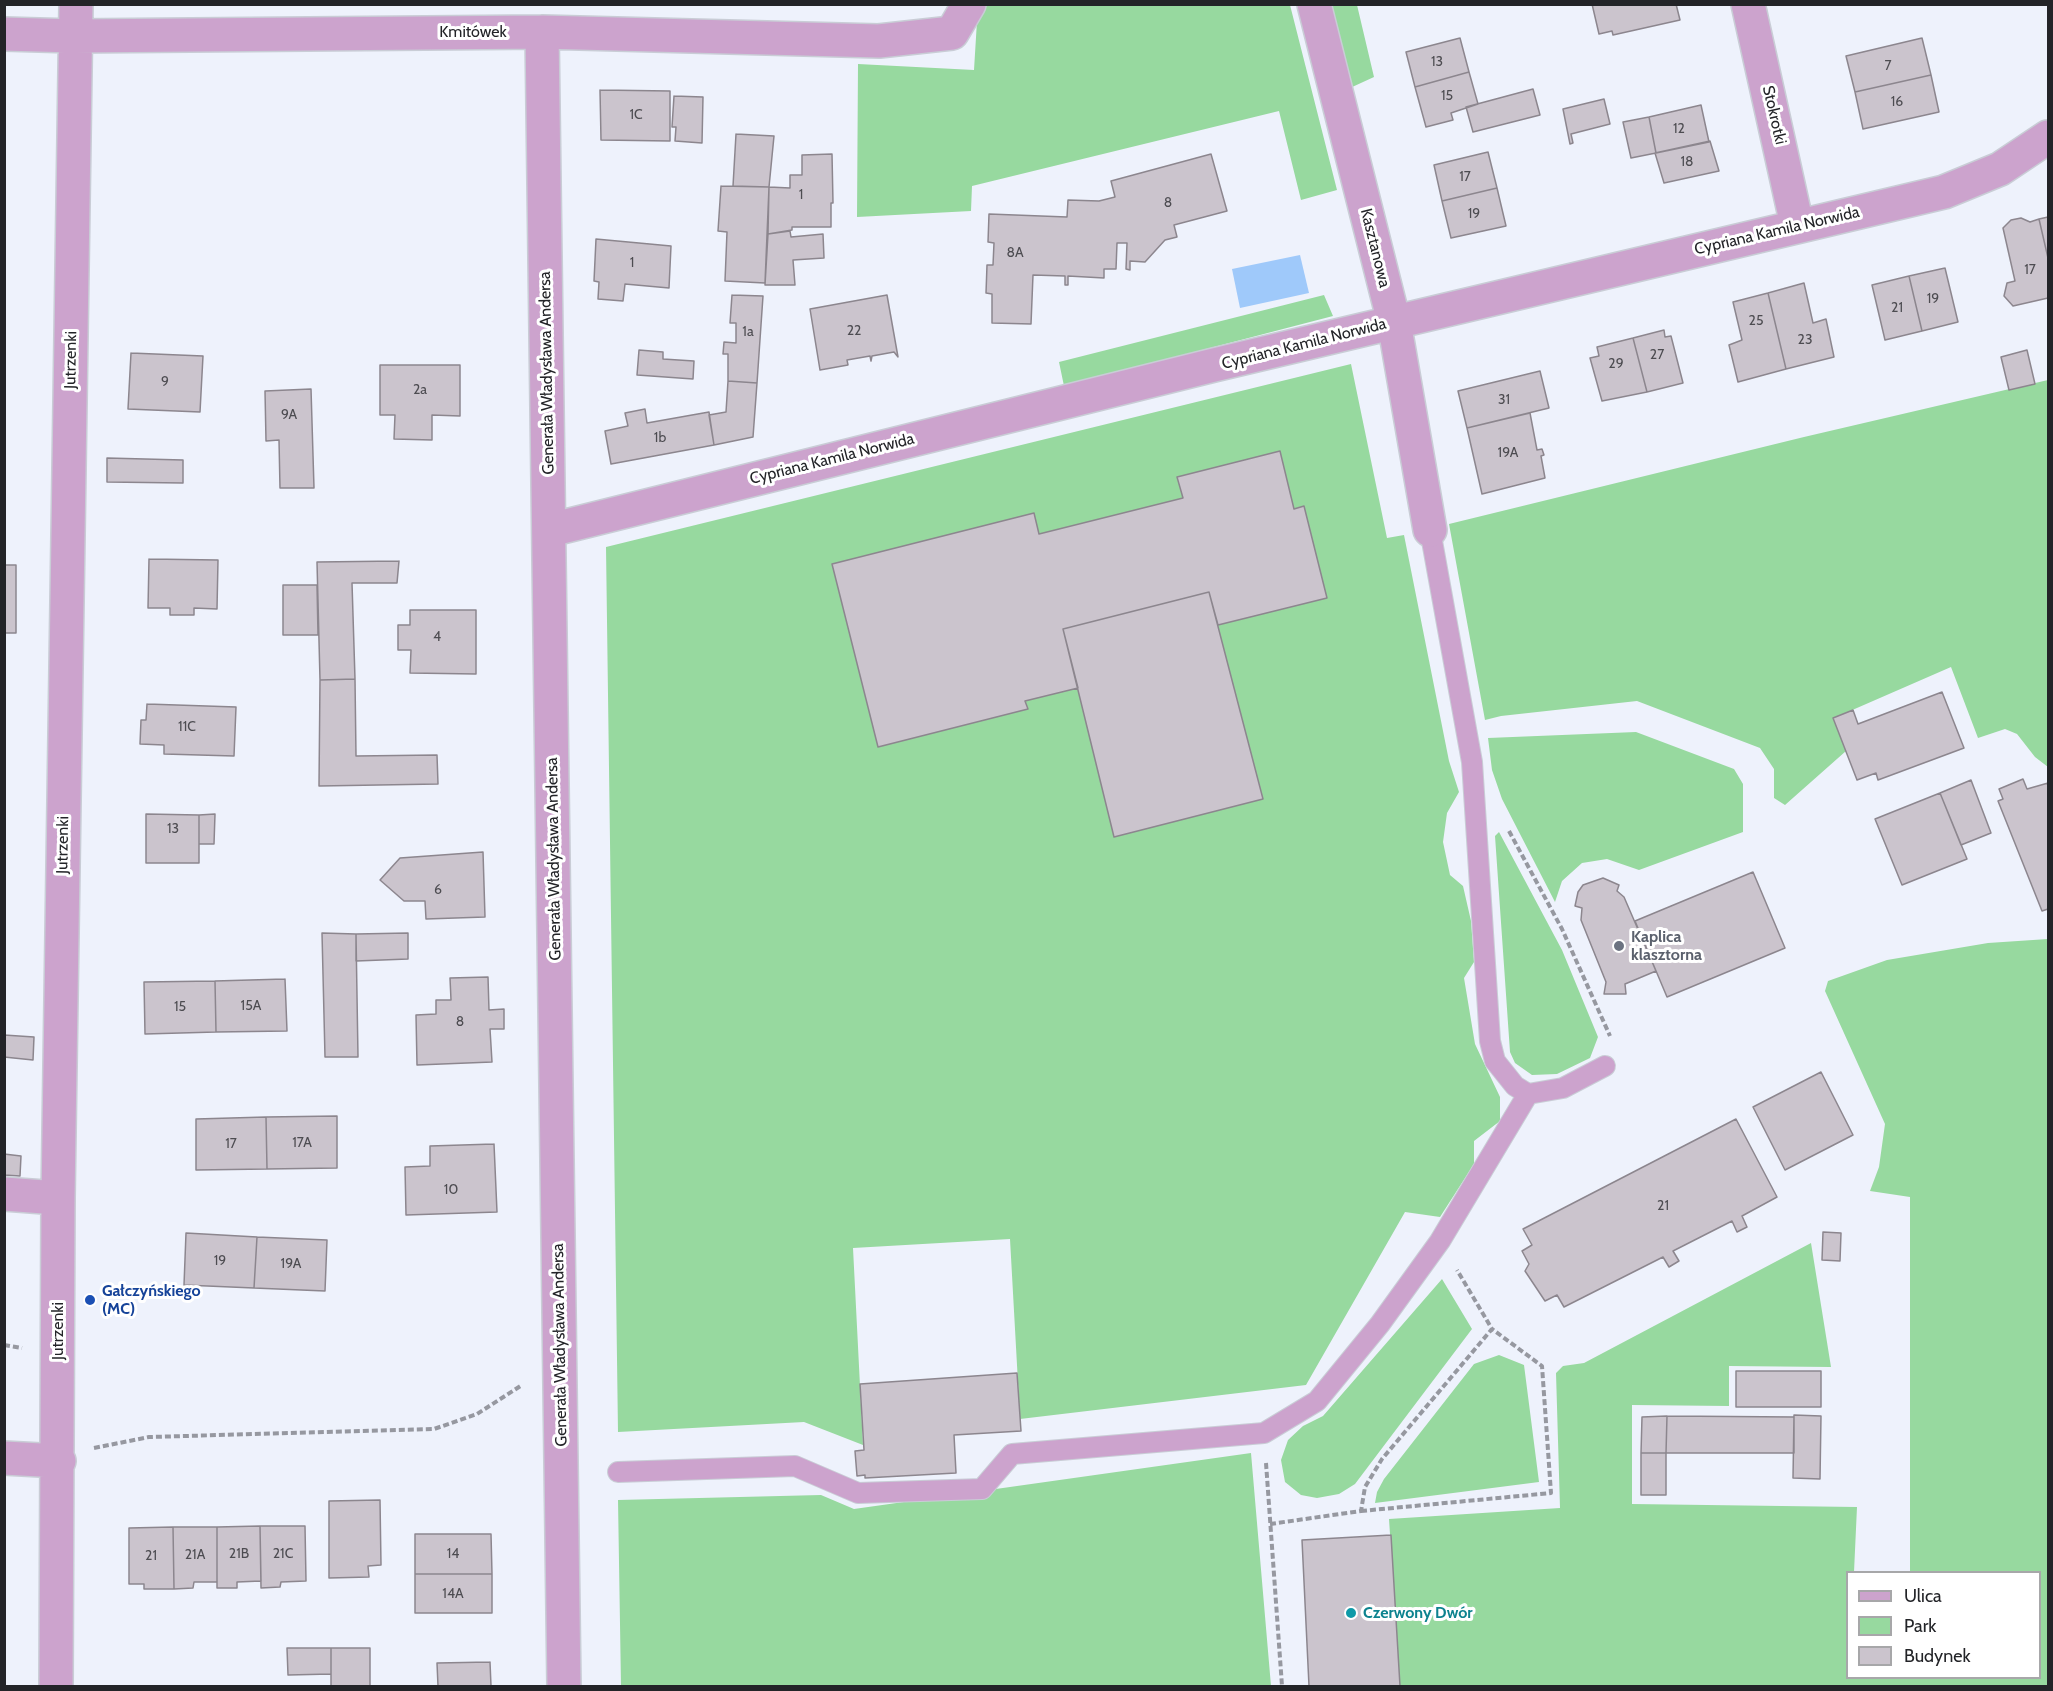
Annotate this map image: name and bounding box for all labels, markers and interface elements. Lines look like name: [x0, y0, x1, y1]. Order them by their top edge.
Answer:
street label: Kmitówek: [439, 22, 507, 42]
house number: 13: [1431, 54, 1443, 70]
house number: 7: [1884, 58, 1892, 74]
street label: Stokrotki: [1758, 84, 1790, 146]
house number: 15: [1441, 88, 1453, 104]
house number: 16: [1891, 94, 1903, 110]
house number: 1C: [629, 107, 643, 123]
house number: 12: [1673, 121, 1685, 137]
house number: 18: [1680, 154, 1694, 170]
house number: 17: [1459, 169, 1471, 185]
house number: 1: [799, 187, 803, 203]
house number: 8: [1164, 195, 1172, 211]
street label: Cypriana Kamila Norwida: [1693, 203, 1861, 259]
street label: Kasztanowa: [1356, 206, 1394, 290]
house number: 19: [1468, 206, 1480, 222]
house number: 8A: [1006, 245, 1024, 261]
house number: 1: [630, 255, 634, 271]
house number: 17: [2024, 262, 2036, 278]
street label: Generała Władysława Andersa: [536, 271, 558, 475]
house number: 19: [1927, 291, 1939, 307]
house number: 21: [1891, 300, 1903, 316]
house number: 25: [1749, 313, 1763, 329]
street label: Cypriana Kamila Norwida: [1220, 314, 1388, 374]
house number: 22: [847, 323, 861, 339]
house number: 1a: [742, 324, 754, 340]
street label: Jutrzenki: [61, 331, 81, 389]
house number: 23: [1798, 332, 1812, 348]
house number: 27: [1650, 347, 1664, 363]
house number: 29: [1608, 356, 1624, 372]
house number: 9: [161, 374, 169, 390]
house number: 2a: [413, 382, 427, 398]
house number: 31: [1498, 392, 1510, 408]
house number: 9A: [281, 407, 297, 423]
street label: Cypriana Kamila Norwida: [748, 429, 916, 489]
house number: 1b: [654, 430, 666, 446]
house number: 19A: [1498, 445, 1518, 461]
house number: 4: [433, 629, 441, 645]
house number: 11C: [178, 719, 196, 735]
street label: Generała Władysława Andersa: [543, 757, 565, 961]
street label: Jutrzenki: [53, 816, 73, 874]
house number: 13: [167, 821, 179, 837]
house number: 6: [434, 882, 442, 898]
place label: Kaplica klasztorna: [1631, 927, 1702, 965]
marker: Kaplica klasztorna: [1612, 939, 1626, 953]
house number: 15A: [241, 998, 261, 1014]
house number: 15: [174, 999, 186, 1015]
house number: 8: [456, 1014, 464, 1030]
house number: 17A: [292, 1135, 312, 1151]
house number: 17: [225, 1136, 237, 1152]
house number: 10: [444, 1182, 458, 1198]
house number: 21: [1657, 1198, 1669, 1214]
street label: Generała Władysława Andersa: [549, 1243, 571, 1447]
house number: 19: [214, 1253, 226, 1269]
house number: 19A: [281, 1256, 301, 1272]
place label: Gałczyńskiego (MC): [102, 1281, 201, 1319]
marker: Gałczyńskiego (MC): [83, 1293, 97, 1307]
street label: Jutrzenki: [48, 1302, 68, 1360]
house number: 21B: [229, 1546, 249, 1562]
house number: 21C: [273, 1546, 293, 1562]
house number: 14: [447, 1546, 459, 1562]
house number: 21A: [185, 1547, 205, 1563]
house number: 21: [145, 1548, 157, 1564]
legend: [1846, 1571, 2041, 1679]
text: Ulica: [1904, 1585, 1942, 1607]
house number: 14A: [442, 1586, 464, 1602]
place label: Czerwony Dwór: [1363, 1603, 1473, 1623]
marker: Czerwony Dwór: [1344, 1606, 1358, 1620]
text: Park: [1904, 1615, 1936, 1637]
text: Budynek: [1904, 1645, 1971, 1667]

